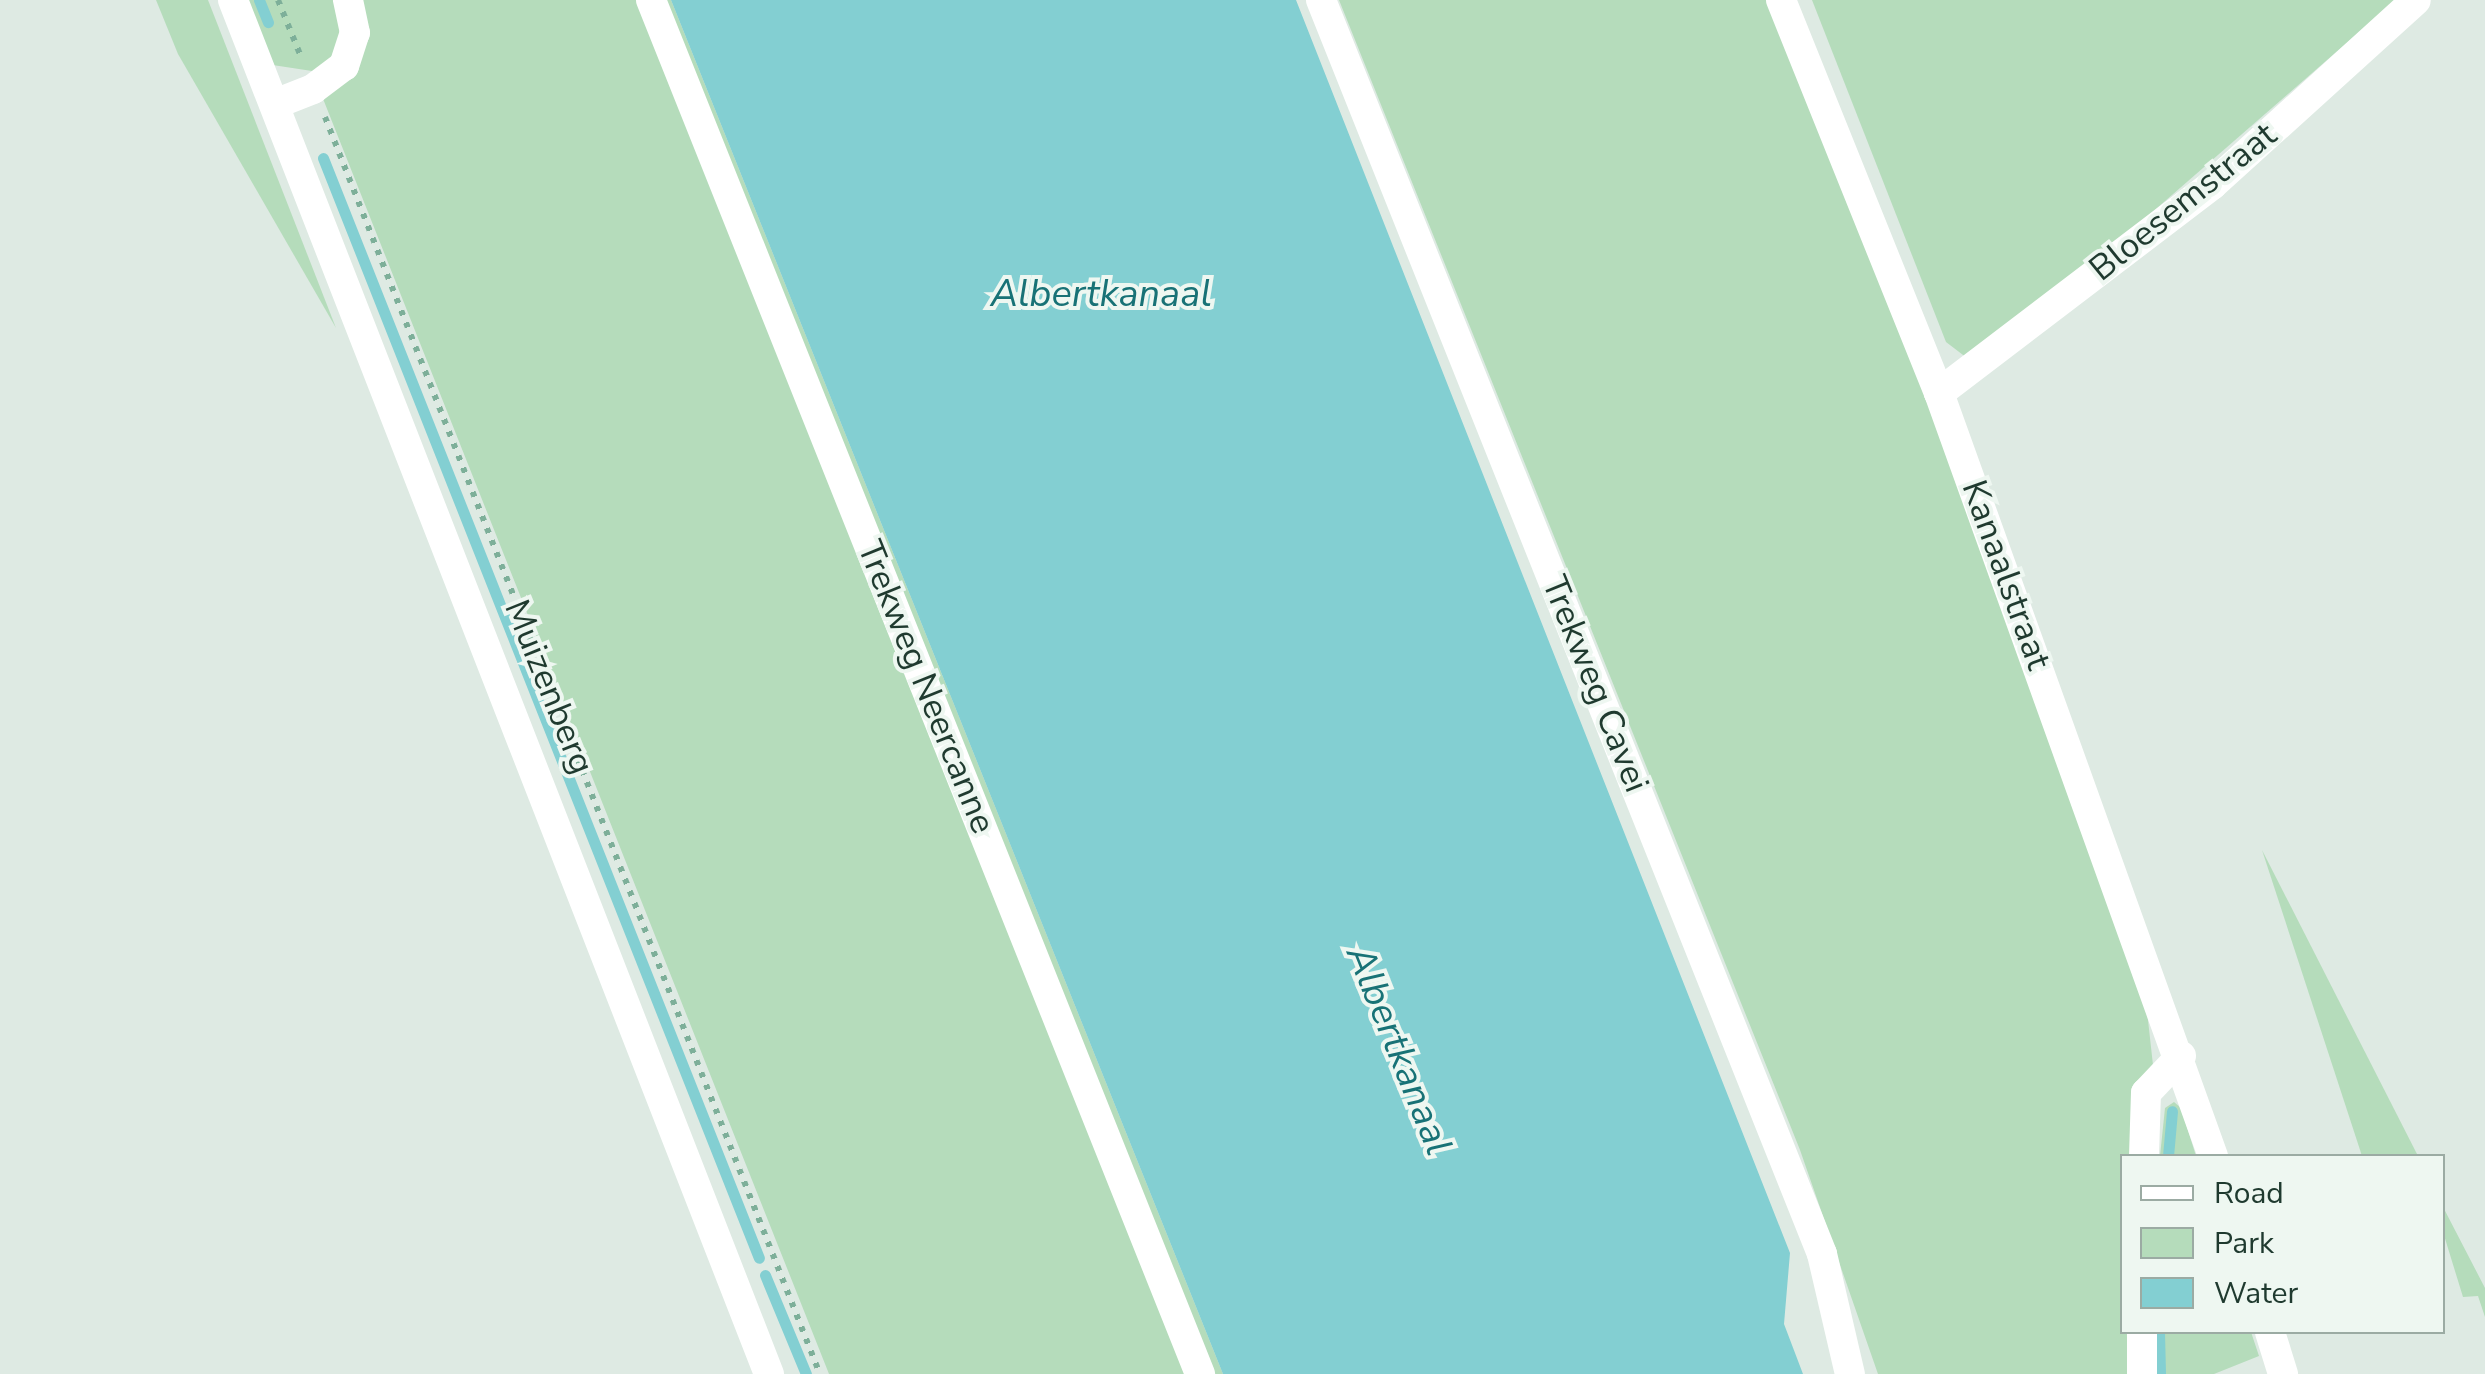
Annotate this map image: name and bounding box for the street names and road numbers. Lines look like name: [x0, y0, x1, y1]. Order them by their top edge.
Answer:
street label: Bloesemstraat: [2081, 114, 2285, 290]
street label: Kanaalstraat: [1952, 475, 2060, 675]
street label: Trekweg Neercanne: [848, 534, 1004, 840]
street label: Trekweg Cavei: [1533, 570, 1657, 798]
street label: Muizenberg: [495, 594, 603, 780]

